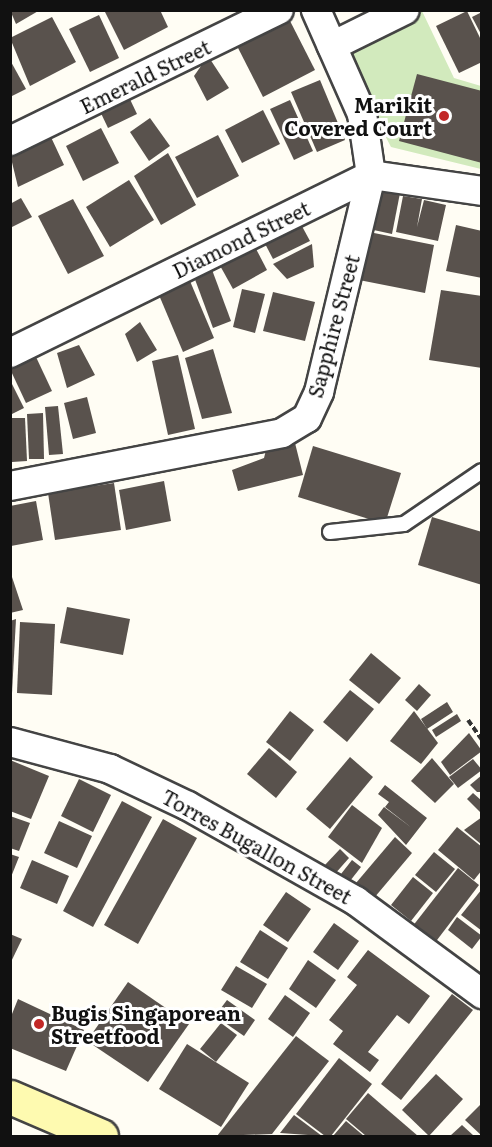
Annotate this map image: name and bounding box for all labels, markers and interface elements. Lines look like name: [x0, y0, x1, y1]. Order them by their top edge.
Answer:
street label: Emerald Street: [76, 34, 214, 118]
place label: Marikit Covered Court: [284, 92, 432, 139]
marker: Marikit Covered Court: [437, 109, 451, 123]
street label: Diamond Street: [168, 195, 314, 283]
street label: Sapphire Street: [302, 252, 364, 400]
street label: Torres Bugallon Street: [158, 784, 356, 908]
place label: Bugis Singaporean Streetfood: [51, 1000, 241, 1047]
marker: Bugis Singaporean Streetfood: [32, 1017, 46, 1031]

